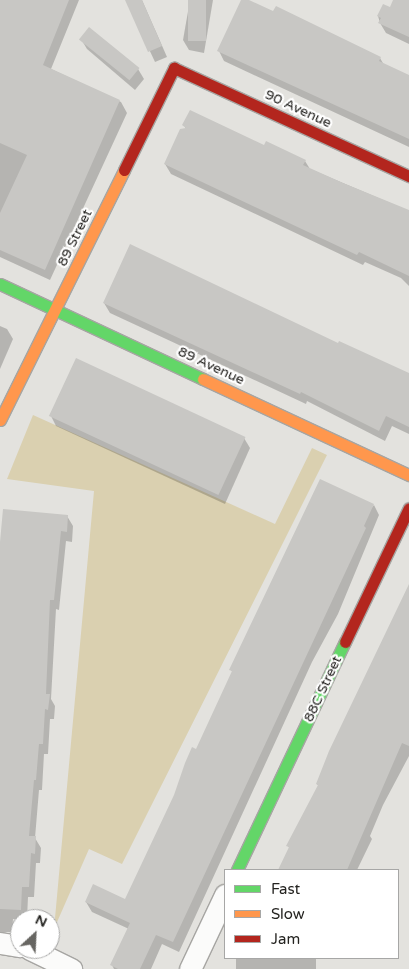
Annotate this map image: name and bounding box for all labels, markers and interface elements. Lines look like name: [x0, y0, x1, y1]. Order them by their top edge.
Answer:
street label: 90 Avenue: [262, 86, 334, 132]
street label: 89 Street: [54, 207, 96, 269]
street label: 89 Avenue: [175, 343, 247, 389]
street label: 88C Street: [300, 653, 346, 725]
legend: [224, 869, 399, 959]
text: Fast: [271, 880, 300, 898]
text: Slow: [271, 905, 305, 923]
north arrow: [10, 909, 60, 959]
text: N: [32, 911, 50, 931]
text: Jam: [271, 930, 300, 948]

